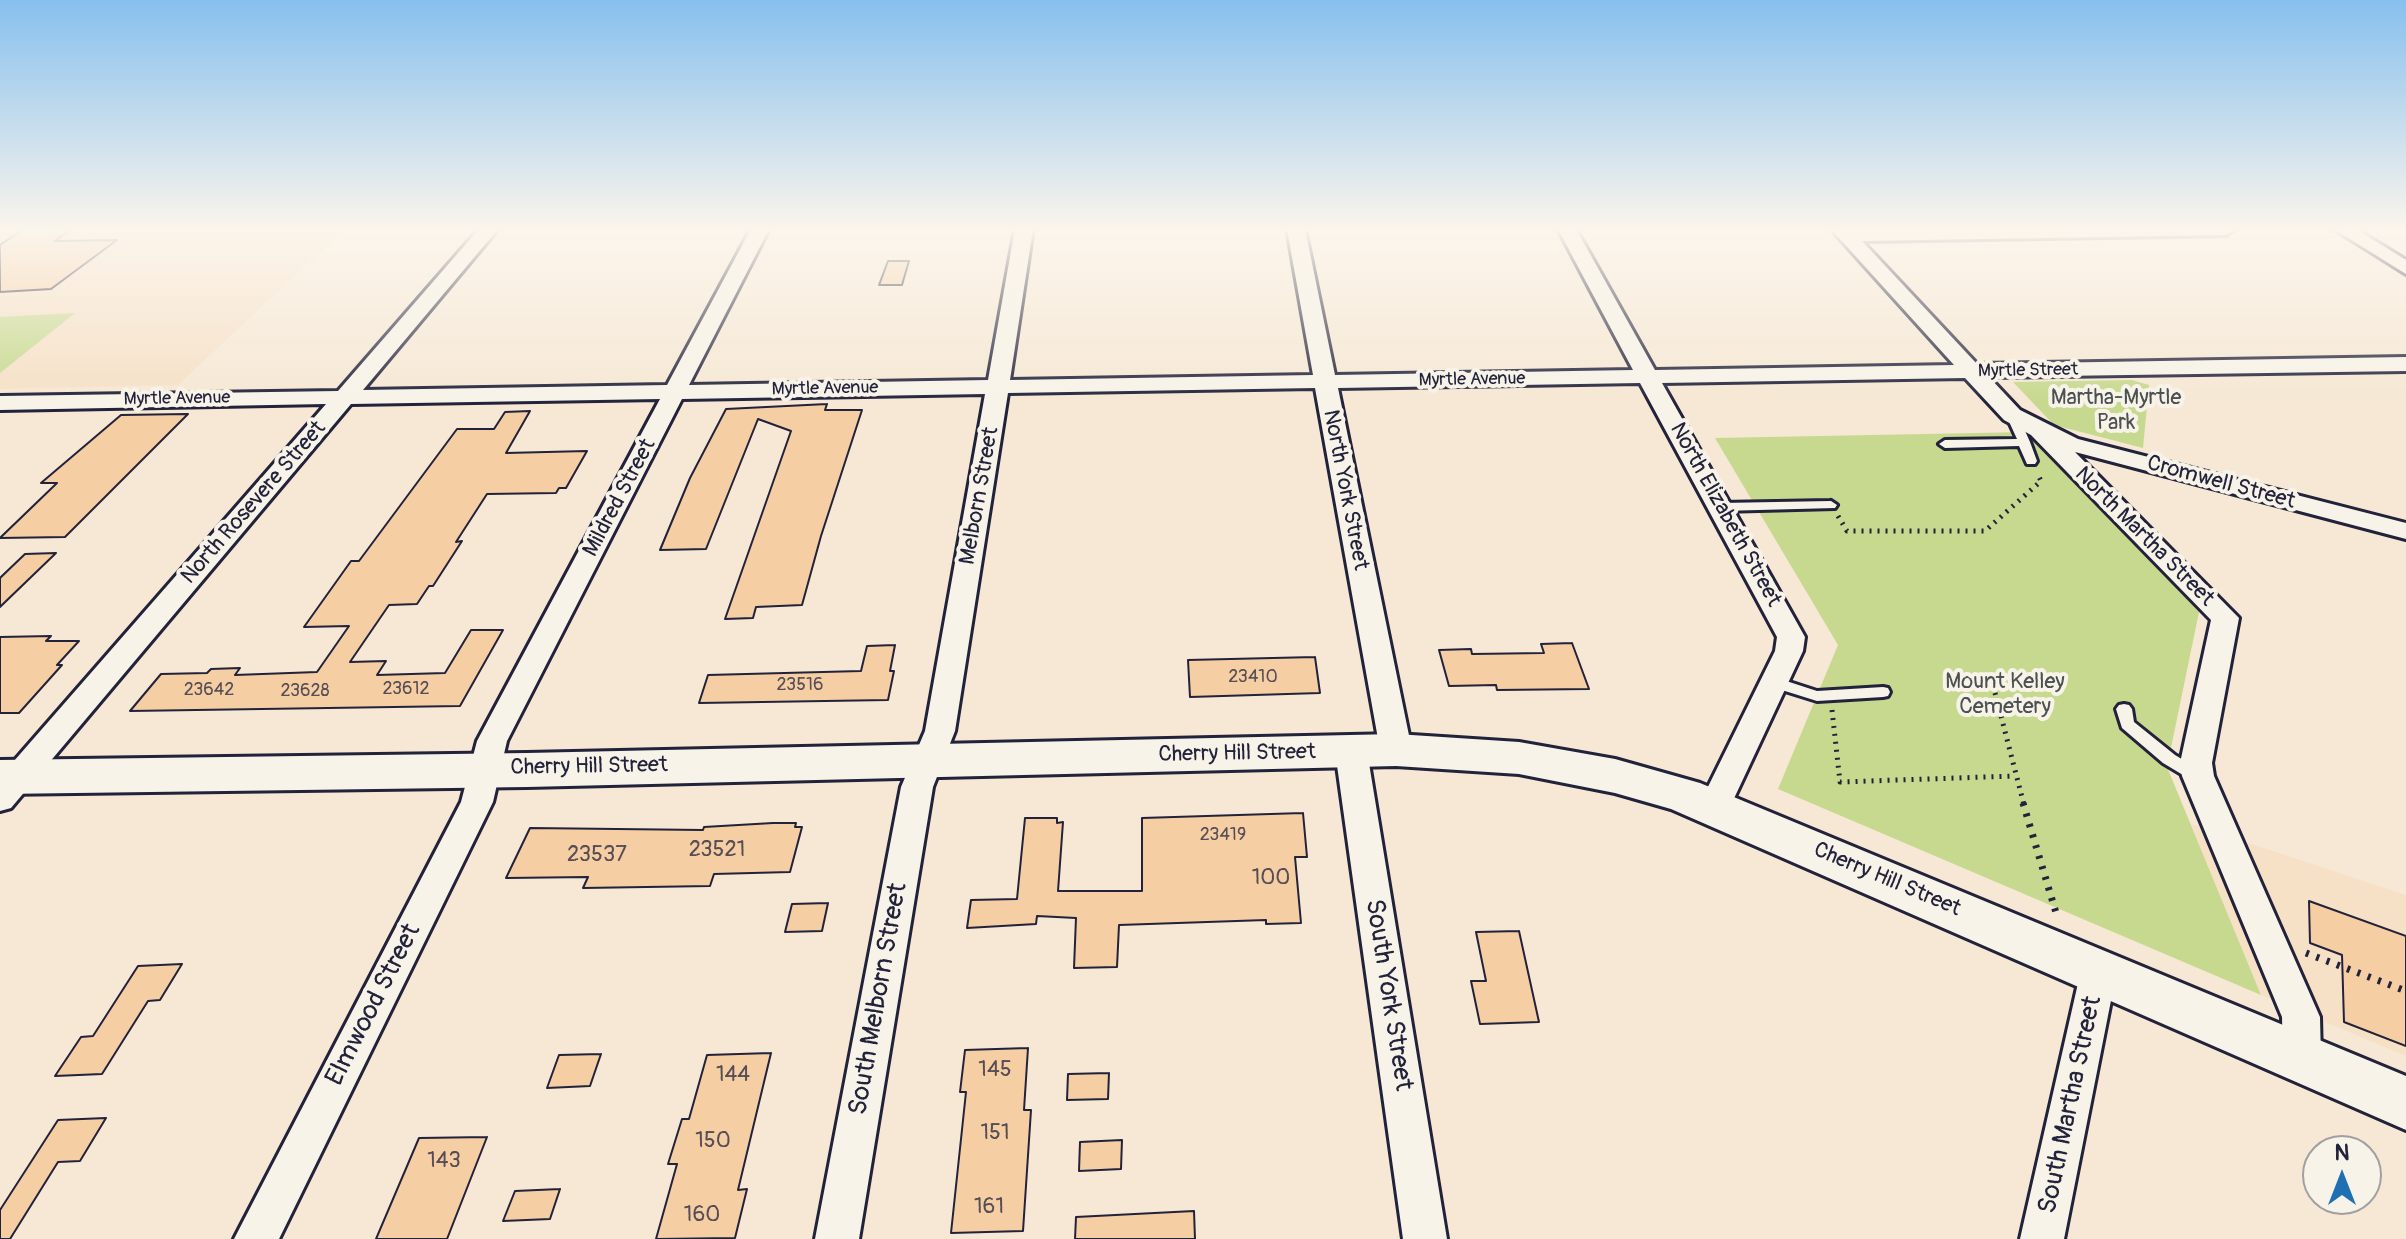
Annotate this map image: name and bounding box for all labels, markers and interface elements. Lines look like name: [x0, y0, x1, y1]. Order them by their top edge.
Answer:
street label: Myrtle Street: [1978, 359, 2078, 383]
street label: Myrtle Avenue: [1418, 368, 1526, 392]
street label: Myrtle Avenue: [771, 377, 879, 401]
park label: Martha-Myrtle Park: [2051, 385, 2181, 436]
street label: Myrtle Avenue: [123, 387, 231, 411]
street label: North York Street: [1317, 408, 1373, 572]
street label: North Rosevere Street: [176, 416, 332, 590]
street label: North Elizabeth Street: [1664, 418, 1786, 612]
street label: Melborn Street: [955, 425, 1005, 567]
street label: Mildred Street: [578, 435, 662, 561]
street label: Cromwell Street: [2144, 451, 2298, 515]
street label: North Martha Street: [2069, 462, 2219, 612]
house number: 23410: [1228, 666, 1278, 688]
park label: Mount Kelley Cemetery: [1945, 669, 2065, 720]
house number: 23516: [777, 674, 823, 696]
house number: 23612: [382, 678, 430, 700]
house number: 23642: [184, 679, 234, 701]
house number: 23628: [280, 680, 330, 702]
street label: Cherry Hill Street: [1158, 739, 1316, 769]
street label: Cherry Hill Street: [510, 752, 668, 782]
house number: 23419: [1200, 824, 1246, 846]
house number: 23521: [689, 837, 745, 863]
street label: Cherry Hill Street: [1809, 837, 1965, 923]
house number: 23537: [567, 842, 627, 868]
house number: 100: [1252, 865, 1290, 891]
street label: South Melborn Street: [843, 881, 915, 1117]
street label: South York Street: [1357, 897, 1419, 1093]
street label: Elmwood Street: [320, 919, 428, 1091]
street label: South Martha Street: [2033, 993, 2109, 1217]
house number: 145: [978, 1057, 1012, 1083]
house number: 144: [716, 1062, 750, 1088]
house number: 151: [980, 1120, 1010, 1146]
house number: 150: [695, 1128, 731, 1154]
north arrow: [2302, 1135, 2382, 1215]
text: N: [2335, 1139, 2349, 1167]
house number: 143: [427, 1148, 461, 1174]
house number: 161: [974, 1194, 1004, 1220]
house number: 160: [684, 1202, 720, 1228]

